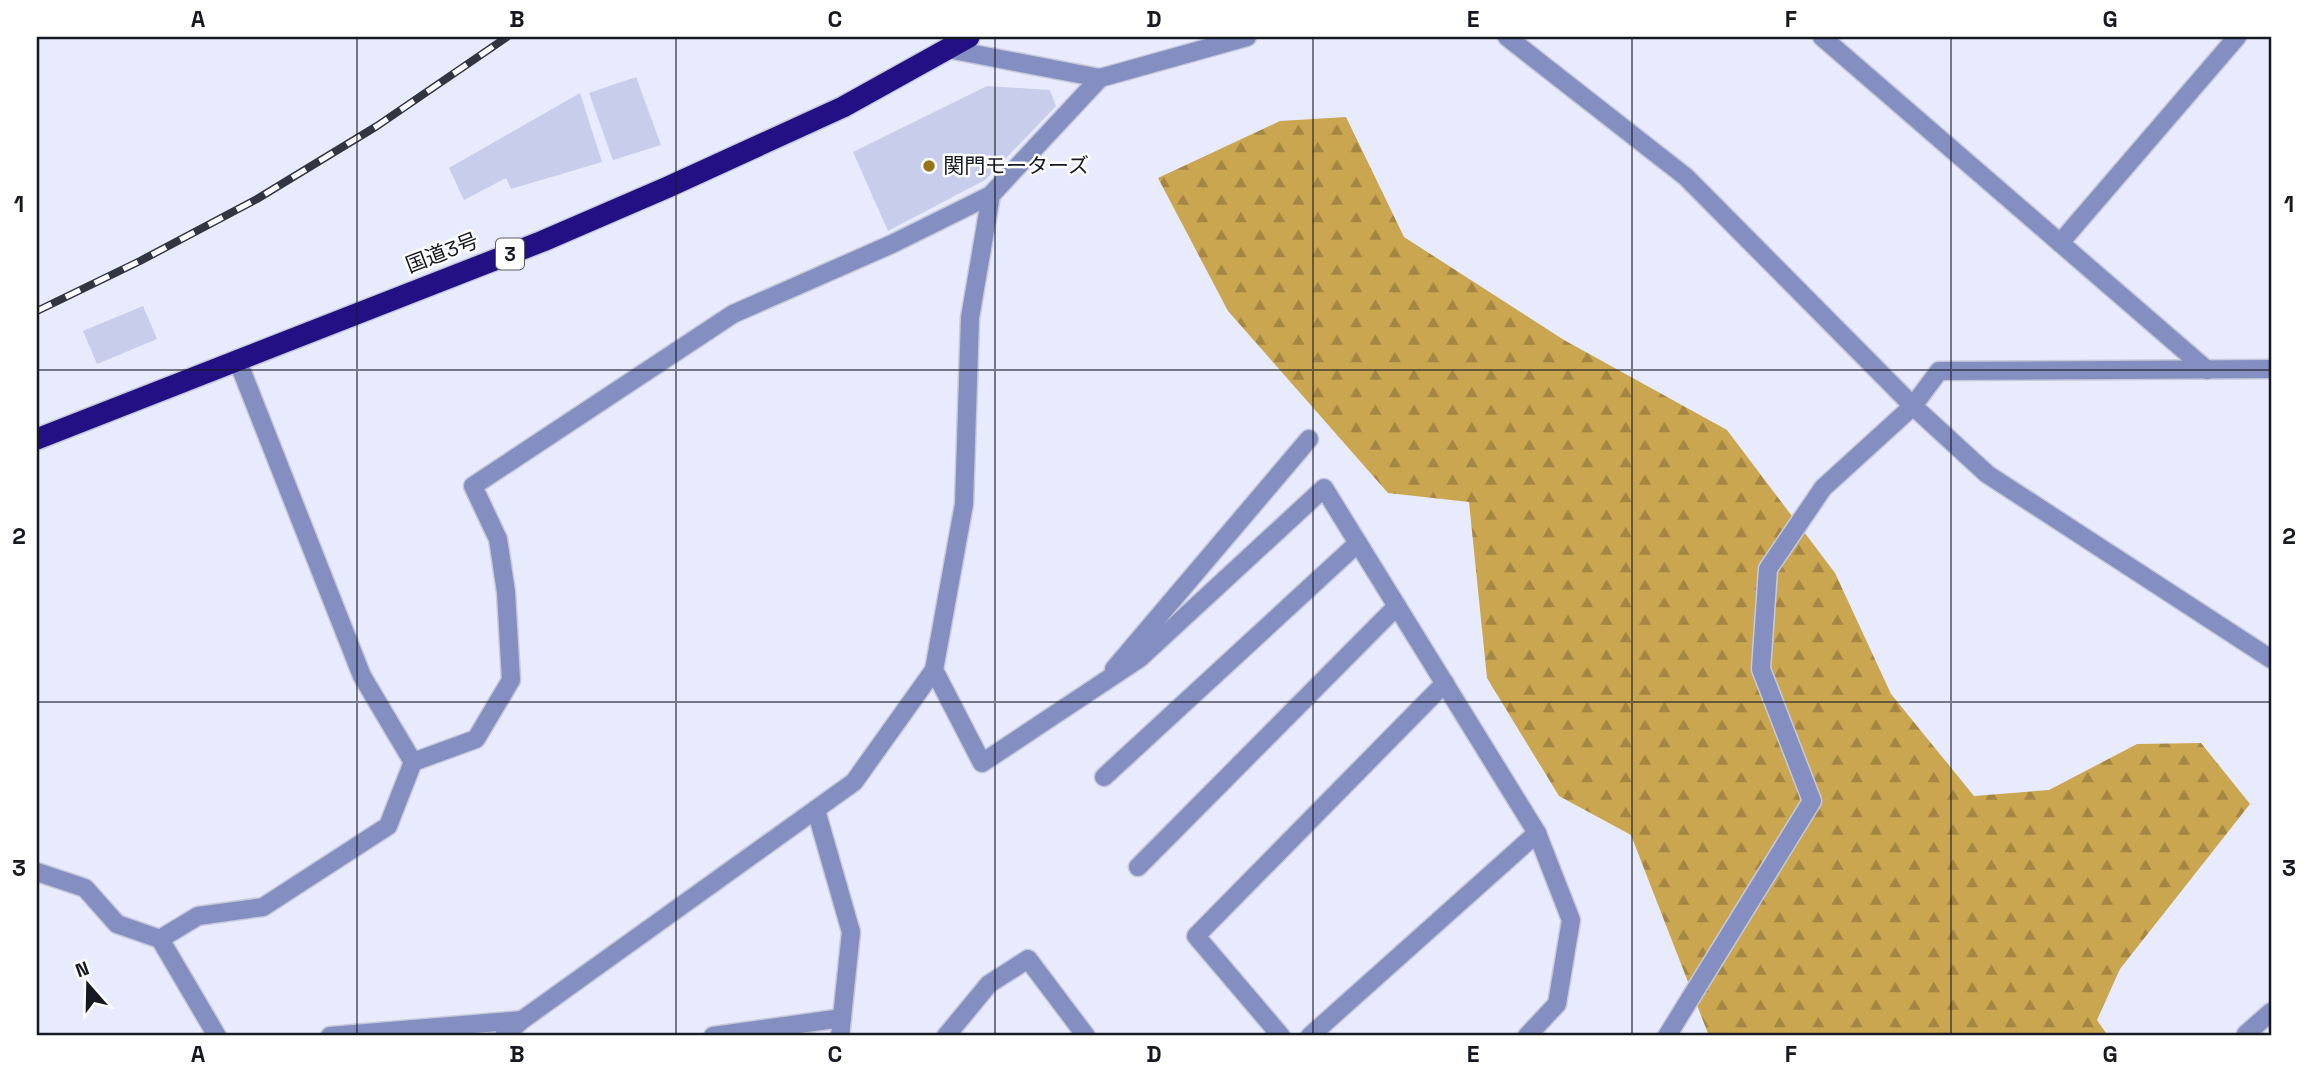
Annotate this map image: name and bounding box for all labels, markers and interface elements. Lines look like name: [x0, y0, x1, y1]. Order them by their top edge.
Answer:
text: A: [191, 4, 206, 34]
text: B: [509, 4, 525, 34]
text: C: [828, 4, 842, 34]
text: D: [1146, 4, 1162, 34]
text: E: [1467, 4, 1479, 34]
text: F: [1785, 4, 1797, 34]
text: G: [2102, 4, 2118, 34]
place label: 関門モーターズ: [943, 152, 1089, 179]
marker: 関門モーターズ: [921, 158, 937, 174]
text: 1: [14, 189, 24, 219]
text: 1: [2284, 189, 2294, 219]
street label: 国道3号: [402, 226, 482, 279]
road number: 3: [496, 238, 524, 270]
text: 2: [12, 521, 26, 551]
text: 2: [2282, 521, 2296, 551]
text: 3: [12, 853, 26, 883]
text: 3: [2282, 853, 2296, 883]
north arrow: [52, 950, 122, 1020]
text: N: [72, 956, 93, 983]
text: A: [191, 1039, 206, 1069]
text: B: [509, 1039, 525, 1069]
text: C: [828, 1039, 842, 1069]
text: D: [1146, 1039, 1162, 1069]
text: E: [1467, 1039, 1479, 1069]
text: F: [1785, 1039, 1797, 1069]
text: G: [2102, 1039, 2118, 1069]

